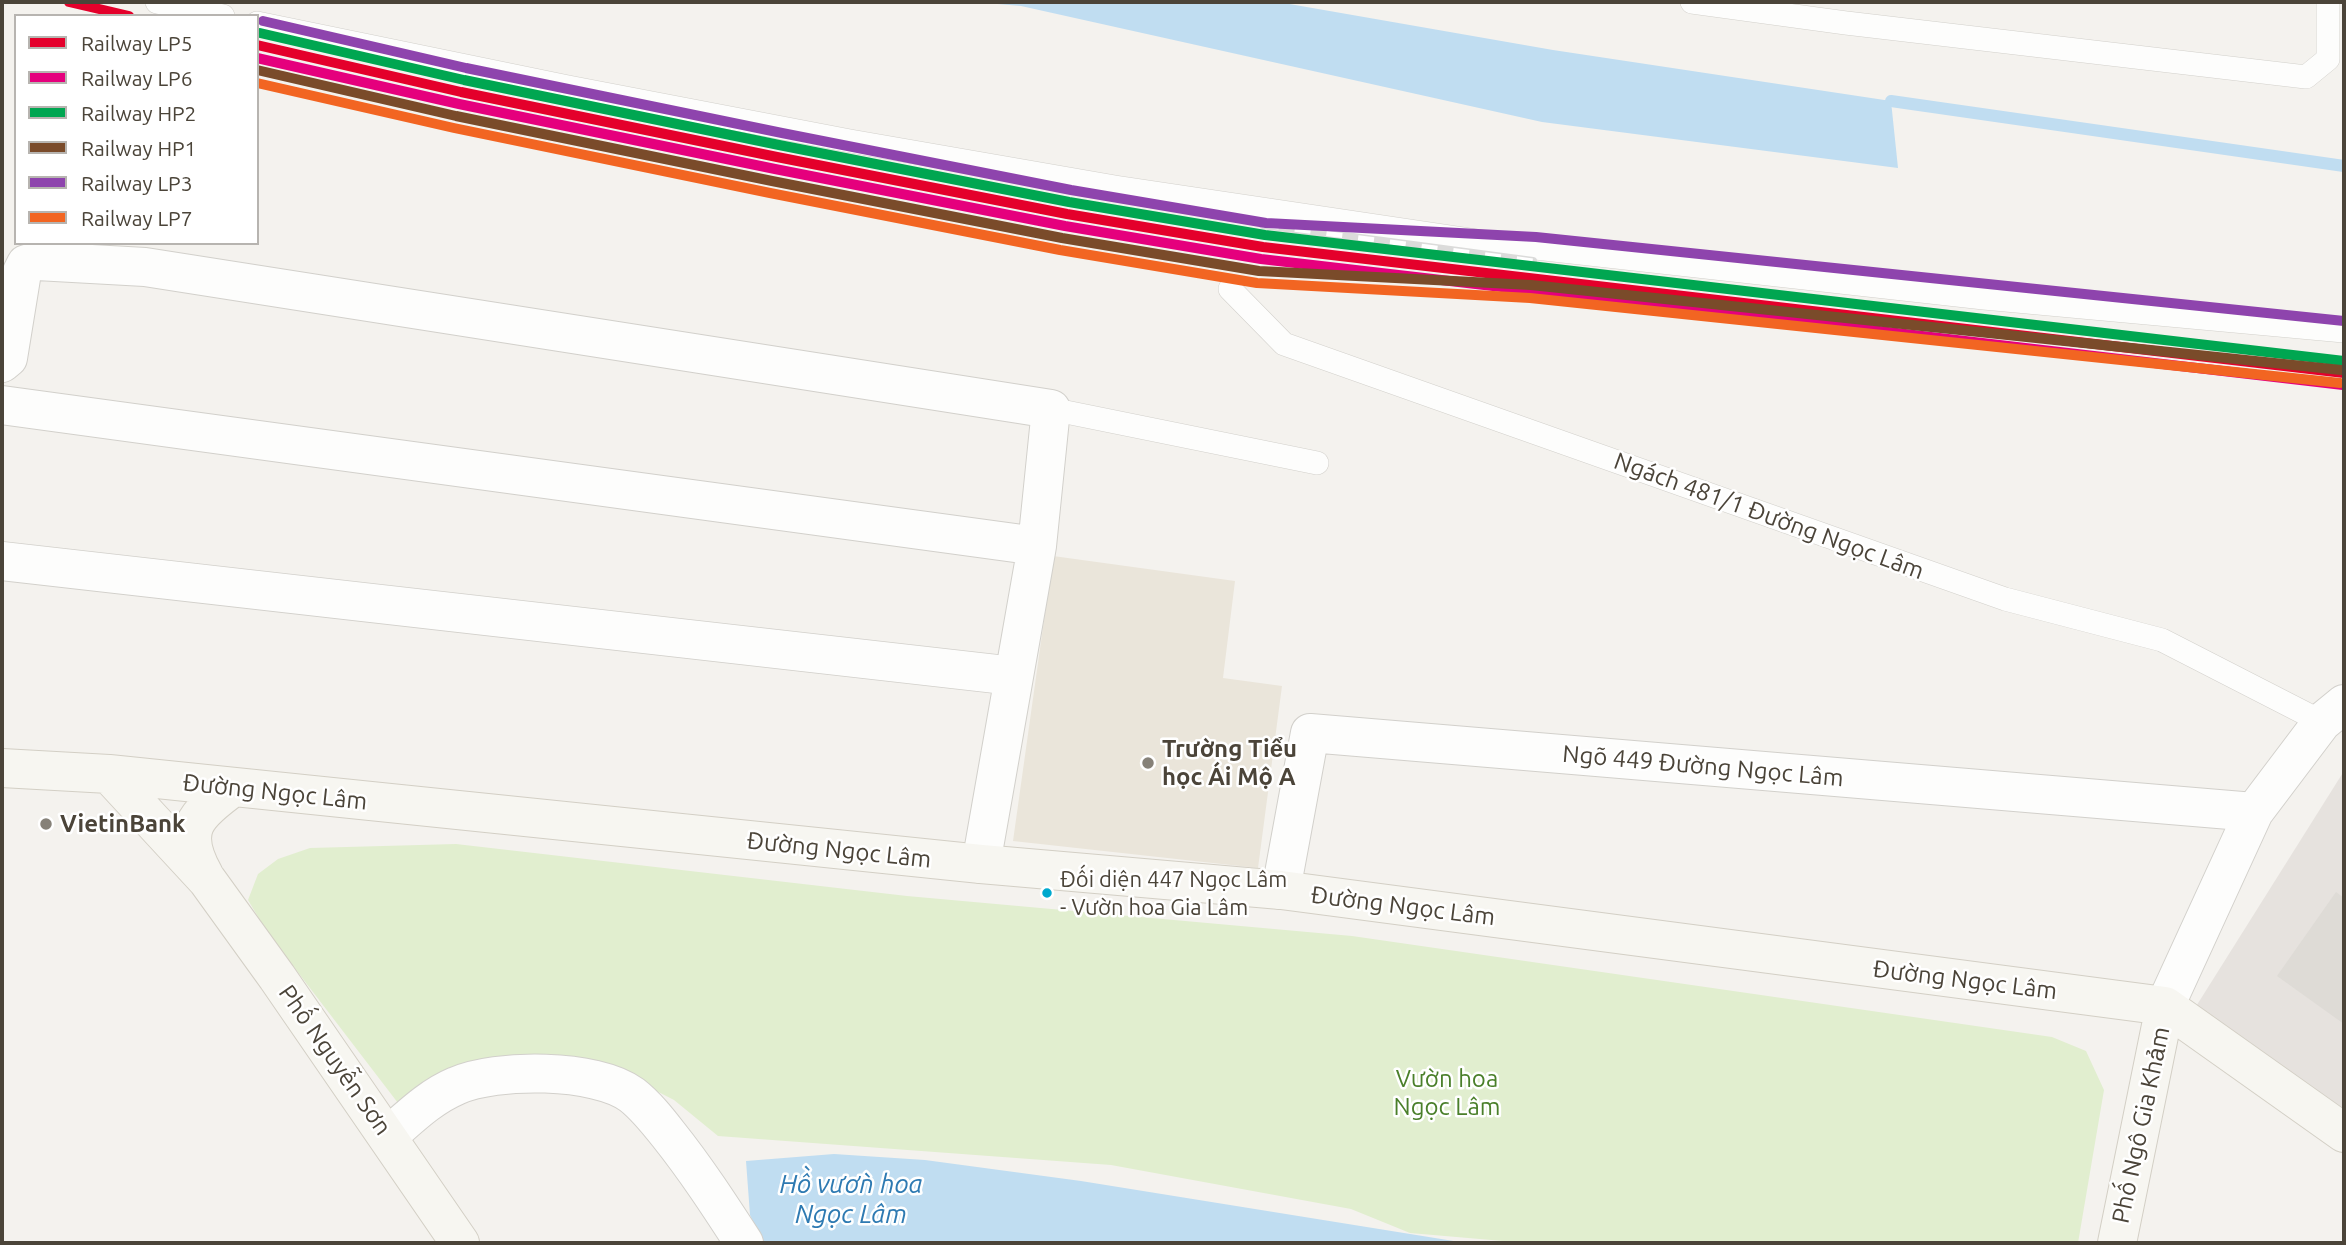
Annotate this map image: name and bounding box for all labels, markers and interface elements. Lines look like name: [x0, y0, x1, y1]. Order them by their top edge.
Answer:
legend: [14, 14, 259, 245]
text: Railway LP5: [81, 31, 193, 55]
text: Railway LP6: [81, 66, 193, 90]
text: Railway HP2: [81, 101, 196, 125]
text: Railway HP1: [81, 136, 196, 160]
text: Railway LP3: [81, 171, 193, 195]
text: Railway LP7: [81, 206, 193, 230]
street label: Ngách 481/1 Đường Ngọc Lâm: [1610, 446, 1928, 586]
place label: Trường Tiểu học Ái Mộ A: [1162, 735, 1297, 791]
street label: Ngõ 449 Đường Ngọc Lâm: [1561, 739, 1845, 793]
marker: Trường Tiểu học Ái Mộ A: [1140, 755, 1156, 771]
street label: Đường Ngọc Lâm: [181, 768, 369, 816]
place label: VietinBank: [60, 810, 186, 838]
marker: VietinBank: [38, 816, 54, 832]
street label: Đường Ngọc Lâm: [745, 826, 933, 874]
place label: Đối diện 447 Ngọc Lâm - Vườn hoa Gia Lâm: [1060, 867, 1287, 918]
street label: Đường Ngọc Lâm: [1309, 880, 1497, 932]
marker: Đối diện 447 Ngọc Lâm - Vườn hoa Gia Lâm: [1040, 886, 1054, 900]
street label: Đường Ngọc Lâm: [1871, 954, 2059, 1006]
street label: Phố Nguyễn Sơn: [273, 979, 397, 1141]
street label: Phố Ngô Gia Khảm: [2106, 1024, 2176, 1226]
park label: Vườn hoa Ngọc Lâm: [1394, 1065, 1500, 1121]
water label: Hồ vườn hoa Ngọc Lâm: [779, 1168, 923, 1230]

